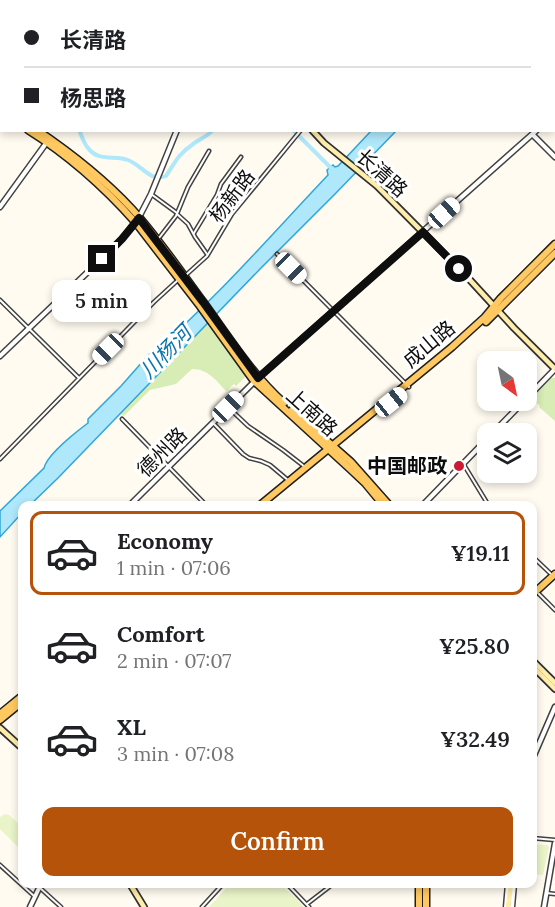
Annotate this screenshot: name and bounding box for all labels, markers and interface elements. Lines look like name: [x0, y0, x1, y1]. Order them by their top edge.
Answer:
text: 长清路: [60, 26, 126, 54]
text: 杨思路: [60, 84, 126, 112]
street label: 长清路: [352, 143, 413, 202]
street label: 杨新路: [204, 164, 260, 227]
car: [425, 194, 463, 232]
route end: [88, 245, 115, 272]
car: [272, 249, 310, 287]
route start: [445, 255, 472, 282]
callout: 5 min: [52, 280, 152, 322]
text: 5 min: [75, 288, 128, 313]
street label: 成山路: [398, 315, 460, 372]
water label: 川杨河: [134, 317, 200, 384]
car: [89, 330, 127, 368]
north arrow: [477, 351, 537, 411]
map controls: [477, 351, 537, 483]
street label: 上南路: [282, 382, 343, 441]
car: [371, 384, 411, 420]
car: [209, 388, 247, 426]
street label: 德州路: [132, 422, 192, 482]
button: layers: [477, 423, 537, 483]
place label: 中国邮政: [367, 453, 447, 478]
marker: 中国邮政: [452, 459, 466, 473]
icon: car: [45, 526, 99, 580]
text: Economy: [117, 527, 213, 555]
text: ¥19.11: [451, 539, 510, 567]
text: 1 min · 07:06: [117, 555, 231, 580]
icon: car: [45, 619, 99, 673]
text: Comfort: [117, 620, 205, 648]
text: ¥25.80: [439, 632, 510, 660]
text: 2 min · 07:07: [117, 648, 232, 673]
icon: car: [45, 712, 99, 766]
text: XL: [117, 713, 146, 741]
text: ¥32.49: [440, 725, 510, 753]
text: 3 min · 07:08: [117, 741, 234, 766]
button: Confirm: [42, 807, 513, 876]

